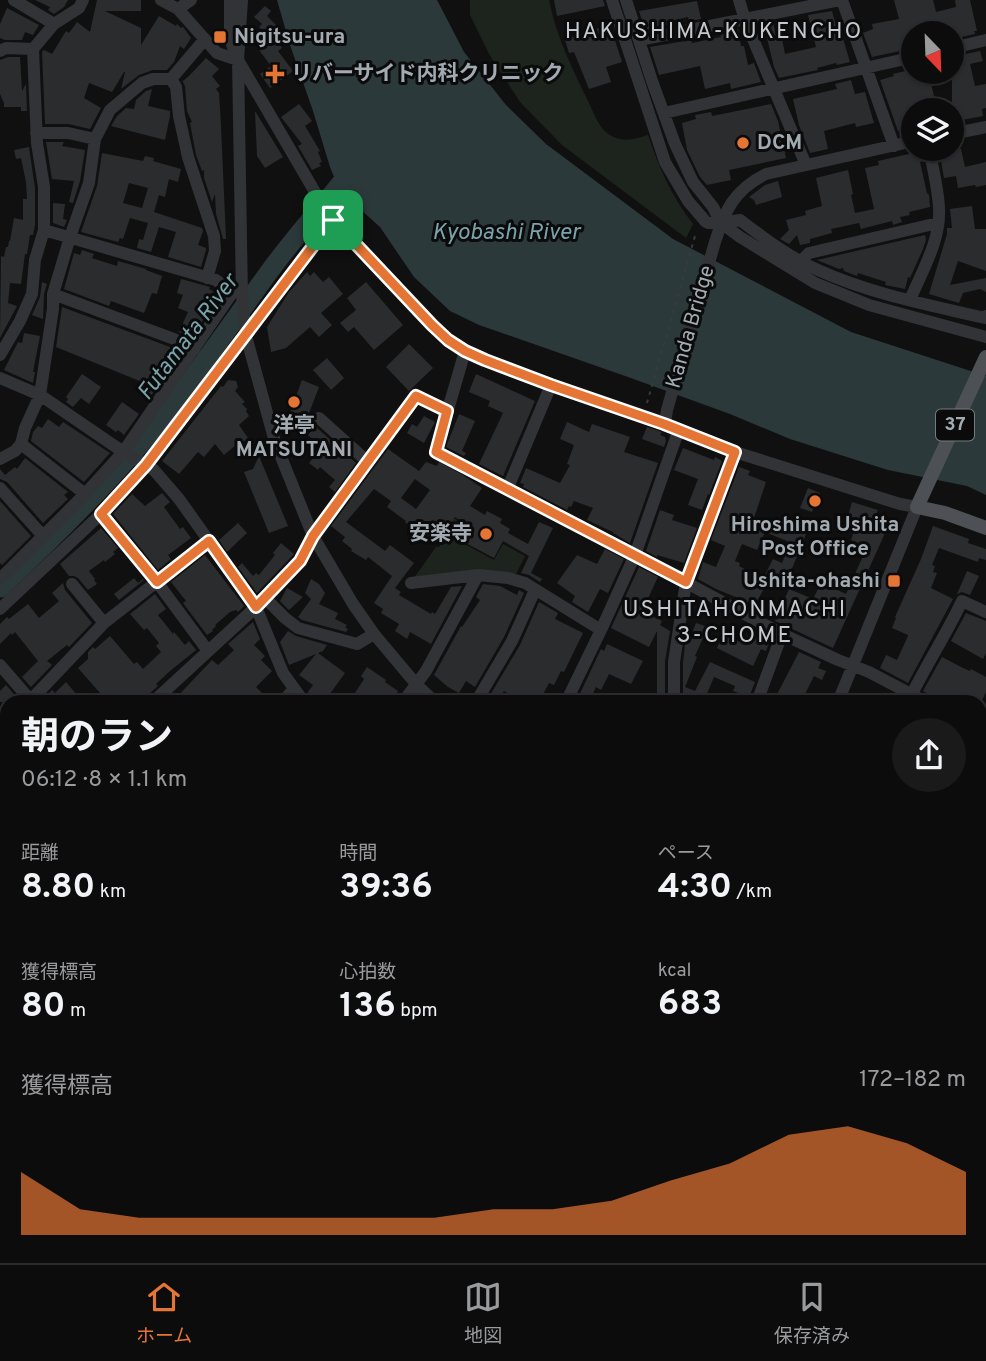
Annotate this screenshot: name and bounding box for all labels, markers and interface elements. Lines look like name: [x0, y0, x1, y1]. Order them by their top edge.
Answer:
district label: HAKUSHIMA-KUKENCHO: [565, 18, 863, 47]
north arrow: [901, 21, 964, 84]
map controls: [901, 21, 964, 161]
place label: Nigitsu-ura: [234, 24, 345, 51]
marker: Nigitsu-ura: [212, 29, 228, 45]
place label: リバーサイド内科クリニック: [291, 61, 564, 88]
marker: リバーサイド内科クリニック: [265, 64, 285, 84]
button: layers: [901, 98, 964, 161]
place label: DCM: [757, 130, 802, 157]
marker: DCM: [735, 135, 751, 151]
pin: [303, 190, 363, 250]
icon: arrive: [314, 201, 352, 239]
water label: Kyobashi River: [432, 219, 582, 248]
street label: Kanda Bridge: [661, 262, 721, 392]
water label: Futamata River: [132, 267, 247, 407]
marker: 洋亭 MATSUTANI: [286, 394, 302, 410]
road number: 37: [936, 410, 974, 440]
place label: 洋亭 MATSUTANI: [236, 413, 352, 464]
marker: Hiroshima Ushita Post Office: [807, 493, 823, 509]
place label: Hiroshima Ushita Post Office: [731, 512, 899, 563]
place label: 安楽寺: [409, 521, 472, 548]
marker: 安楽寺: [478, 526, 494, 542]
place label: Ushita-ohashi: [743, 568, 880, 595]
marker: Ushita-ohashi: [886, 573, 902, 589]
district label: USHITAHONMACHI 3-CHOME: [623, 596, 847, 651]
text: 朝のラン: [21, 715, 173, 764]
button: share: [892, 718, 966, 792]
text: 06:12 · 8 × 1.1 km: [21, 766, 187, 795]
text: 距離: [21, 842, 59, 866]
text: 時間: [339, 842, 377, 866]
text: ペース: [658, 842, 714, 866]
text: 8.80: [21, 866, 95, 910]
text: 39:36: [339, 866, 433, 910]
text: 4:30: [658, 866, 732, 910]
text: km: [95, 880, 126, 904]
text: /km: [732, 880, 772, 904]
text: kcal: [658, 959, 691, 983]
text: 獲得標高: [21, 961, 97, 985]
text: 心拍数: [339, 961, 396, 985]
text: 683: [658, 983, 722, 1027]
text: 80: [21, 985, 66, 1029]
text: 136: [339, 985, 396, 1029]
text: m: [66, 999, 86, 1023]
text: bpm: [396, 999, 438, 1023]
text: 172–182 m: [859, 1066, 966, 1095]
text: 獲得標高: [21, 1073, 113, 1102]
tab: ホーム: [136, 1278, 192, 1349]
tab: 地図: [464, 1278, 502, 1349]
tab: 保存済み: [774, 1278, 850, 1349]

